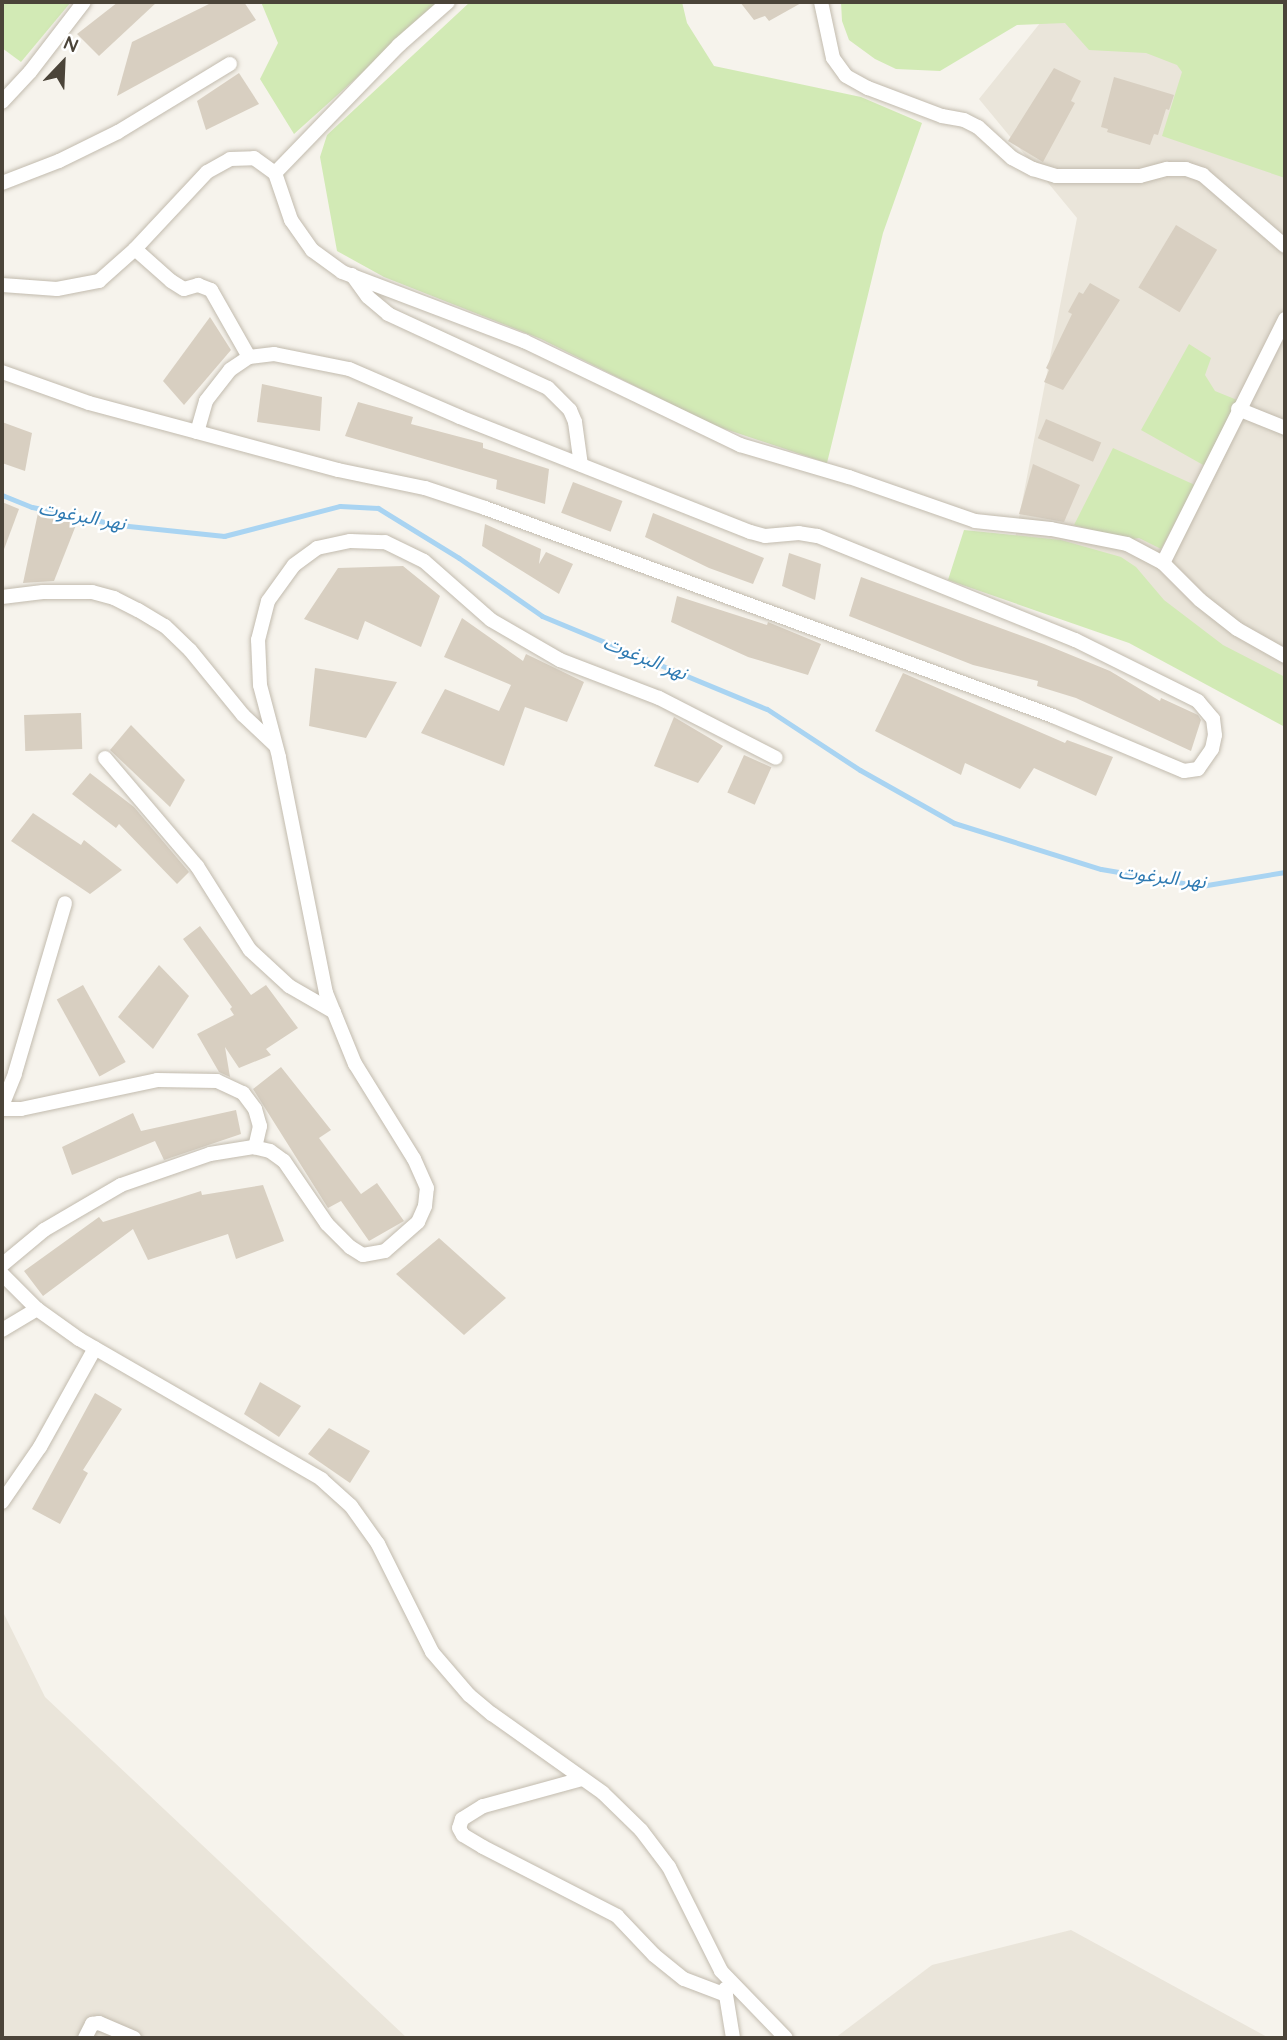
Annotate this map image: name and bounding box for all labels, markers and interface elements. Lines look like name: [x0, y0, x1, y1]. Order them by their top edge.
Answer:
north arrow: [28, 28, 98, 98]
text: N: [60, 30, 82, 57]
water label: نهر البرغوت: [37, 496, 127, 536]
water label: نهر البرغوت: [600, 631, 690, 685]
water label: نهر البرغوت: [1117, 860, 1207, 894]

